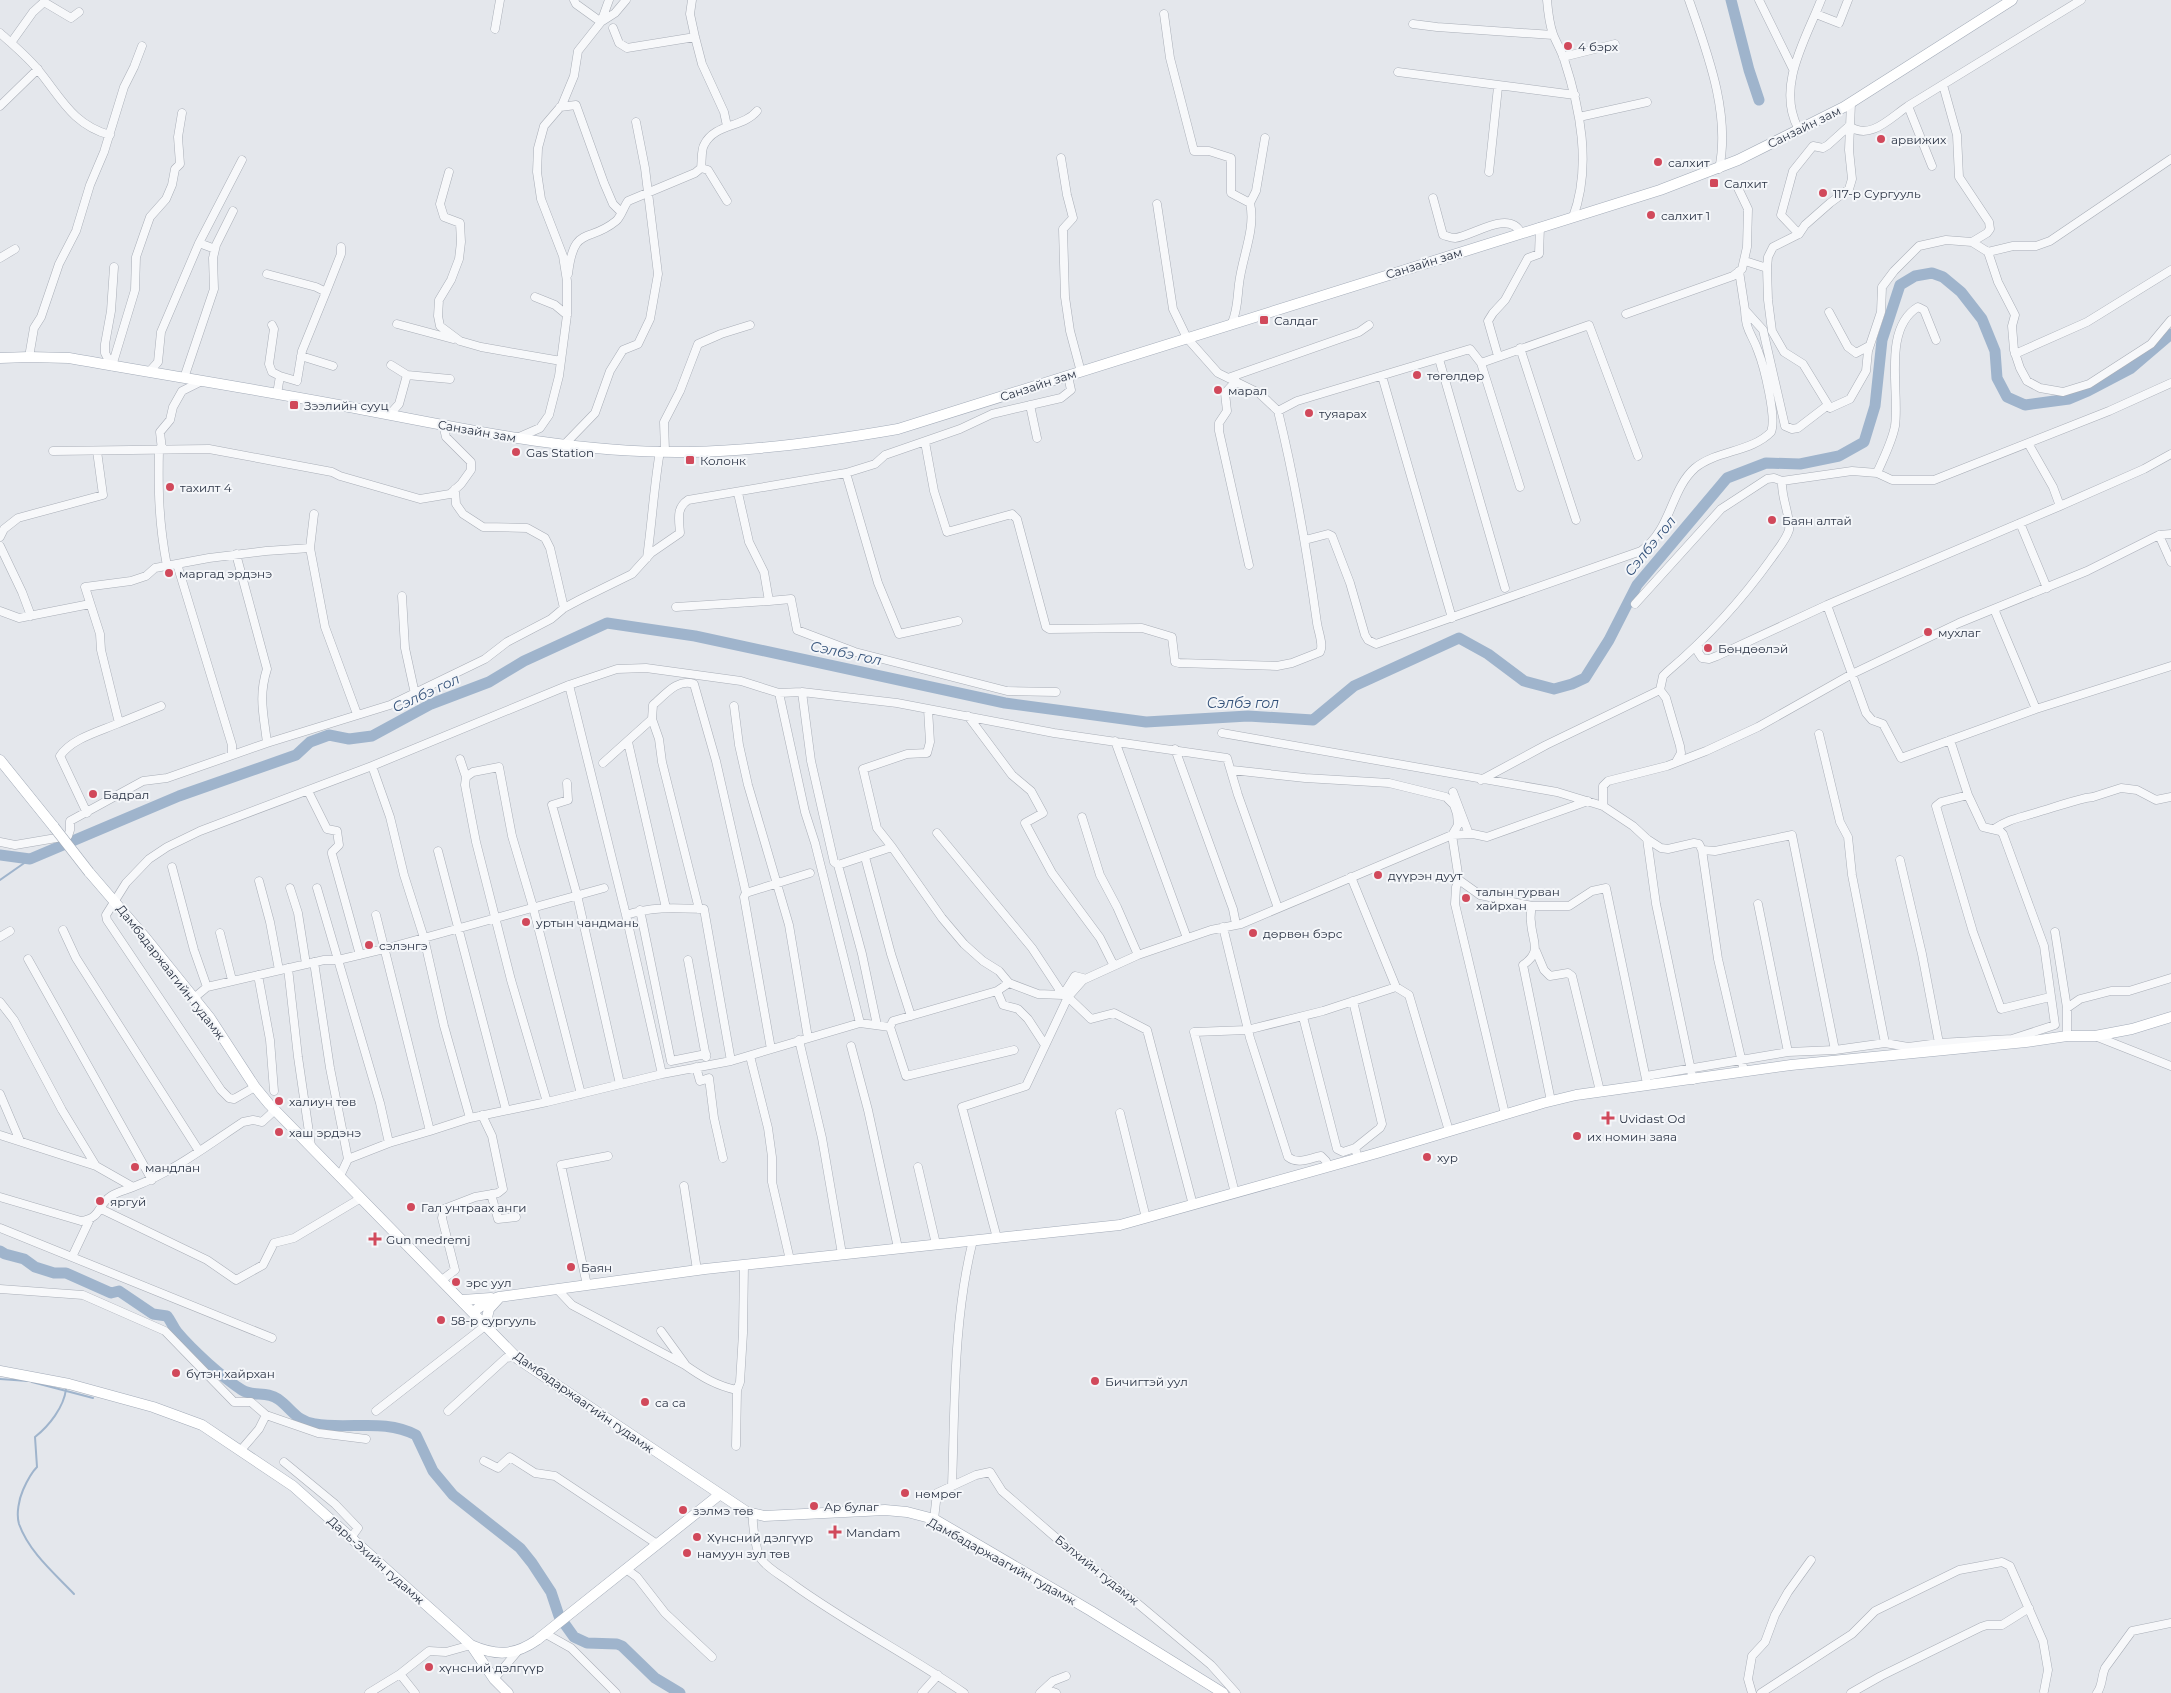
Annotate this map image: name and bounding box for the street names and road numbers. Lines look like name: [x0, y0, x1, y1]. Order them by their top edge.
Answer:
street label: Санзайн зам: [1765, 103, 1843, 151]
street label: Санзайн зам: [1384, 244, 1464, 282]
street label: Санзайн зам: [998, 366, 1078, 404]
street label: Санзайн зам: [437, 417, 517, 445]
street label: Дамбадаржаагийн гудамж: [114, 901, 228, 1043]
street label: Дамбадаржаагийн гудамж: [511, 1348, 657, 1456]
street label: Дарь-Эхийн гудамж: [325, 1513, 427, 1607]
street label: Дамбадаржаагийн гудамж: [925, 1514, 1079, 1608]
street label: Бэлхийн гудамж: [1052, 1532, 1142, 1608]

